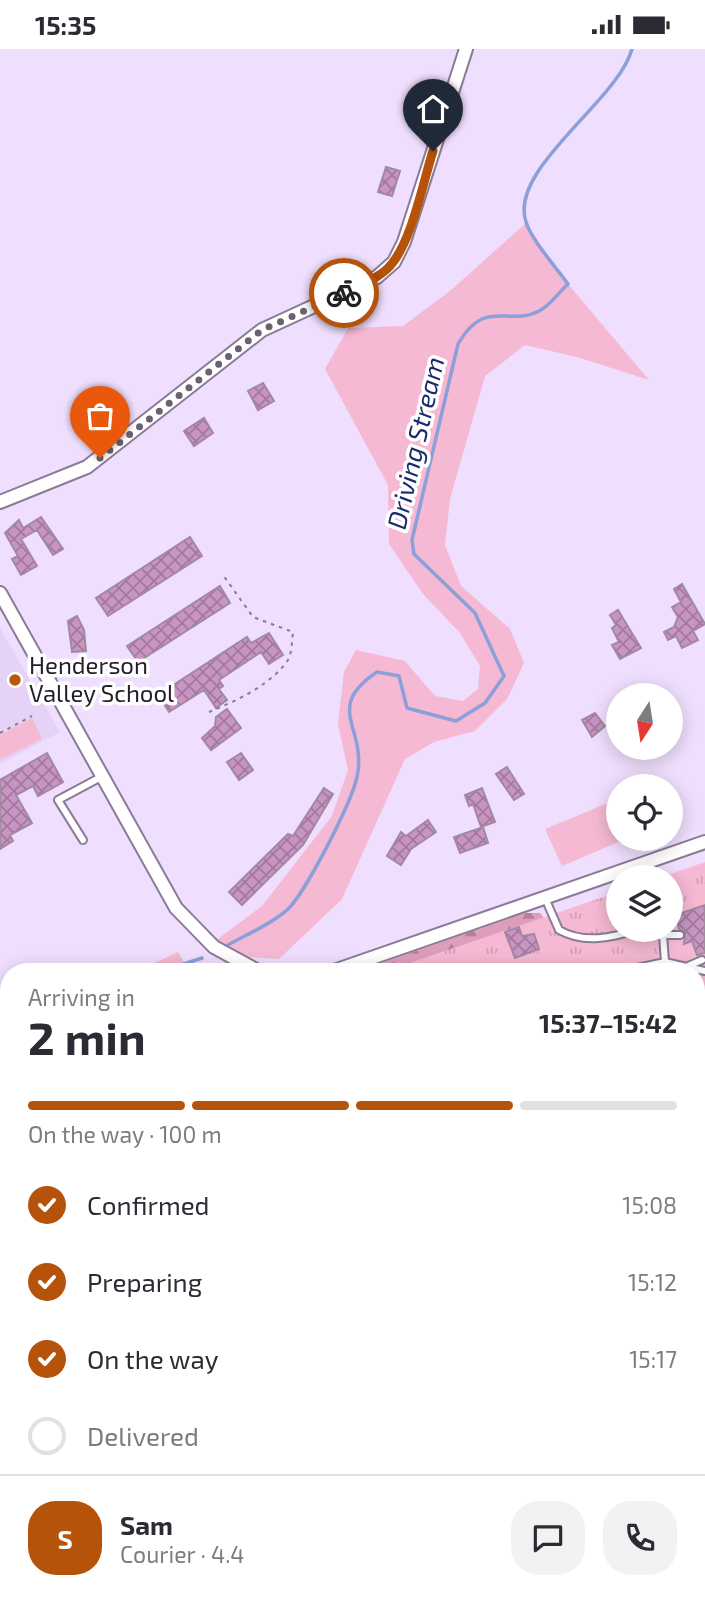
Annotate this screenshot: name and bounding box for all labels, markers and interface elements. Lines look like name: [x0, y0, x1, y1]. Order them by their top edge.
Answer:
text: 15:35: [35, 9, 96, 40]
pin: [403, 79, 463, 151]
icon: home: [414, 90, 452, 128]
courier: [309, 258, 379, 328]
icon: bike: [325, 274, 363, 312]
water label: Driving Stream: [380, 354, 449, 532]
pin: [70, 386, 130, 458]
icon: bag: [81, 397, 119, 435]
place label: Henderson Valley School: [29, 650, 174, 707]
marker: Henderson Valley School: [7, 672, 23, 688]
north arrow: [606, 683, 682, 759]
map controls: [606, 683, 683, 942]
button: locate: [606, 774, 683, 851]
button: layers: [606, 865, 683, 942]
text: Arriving in: [28, 983, 135, 1011]
text: 15:37–15:42: [539, 1007, 677, 1038]
text: 2 min: [28, 1009, 146, 1064]
text: On the way · 100 m: [28, 1120, 222, 1148]
icon: check: [28, 1186, 66, 1224]
text: Confirmed: [87, 1189, 210, 1220]
text: 15:08: [622, 1191, 677, 1219]
icon: check: [28, 1263, 66, 1301]
text: Preparing: [87, 1266, 202, 1297]
text: 15:12: [628, 1268, 677, 1296]
icon: check: [28, 1340, 66, 1378]
text: On the way: [87, 1343, 218, 1374]
text: 15:17: [629, 1345, 677, 1373]
text: Delivered: [87, 1420, 199, 1451]
button: chat: [511, 1501, 585, 1575]
button: phone: [603, 1501, 677, 1575]
text: Sam: [120, 1509, 173, 1540]
text: S: [57, 1523, 73, 1554]
text: Courier · 4.4: [120, 1540, 244, 1568]

